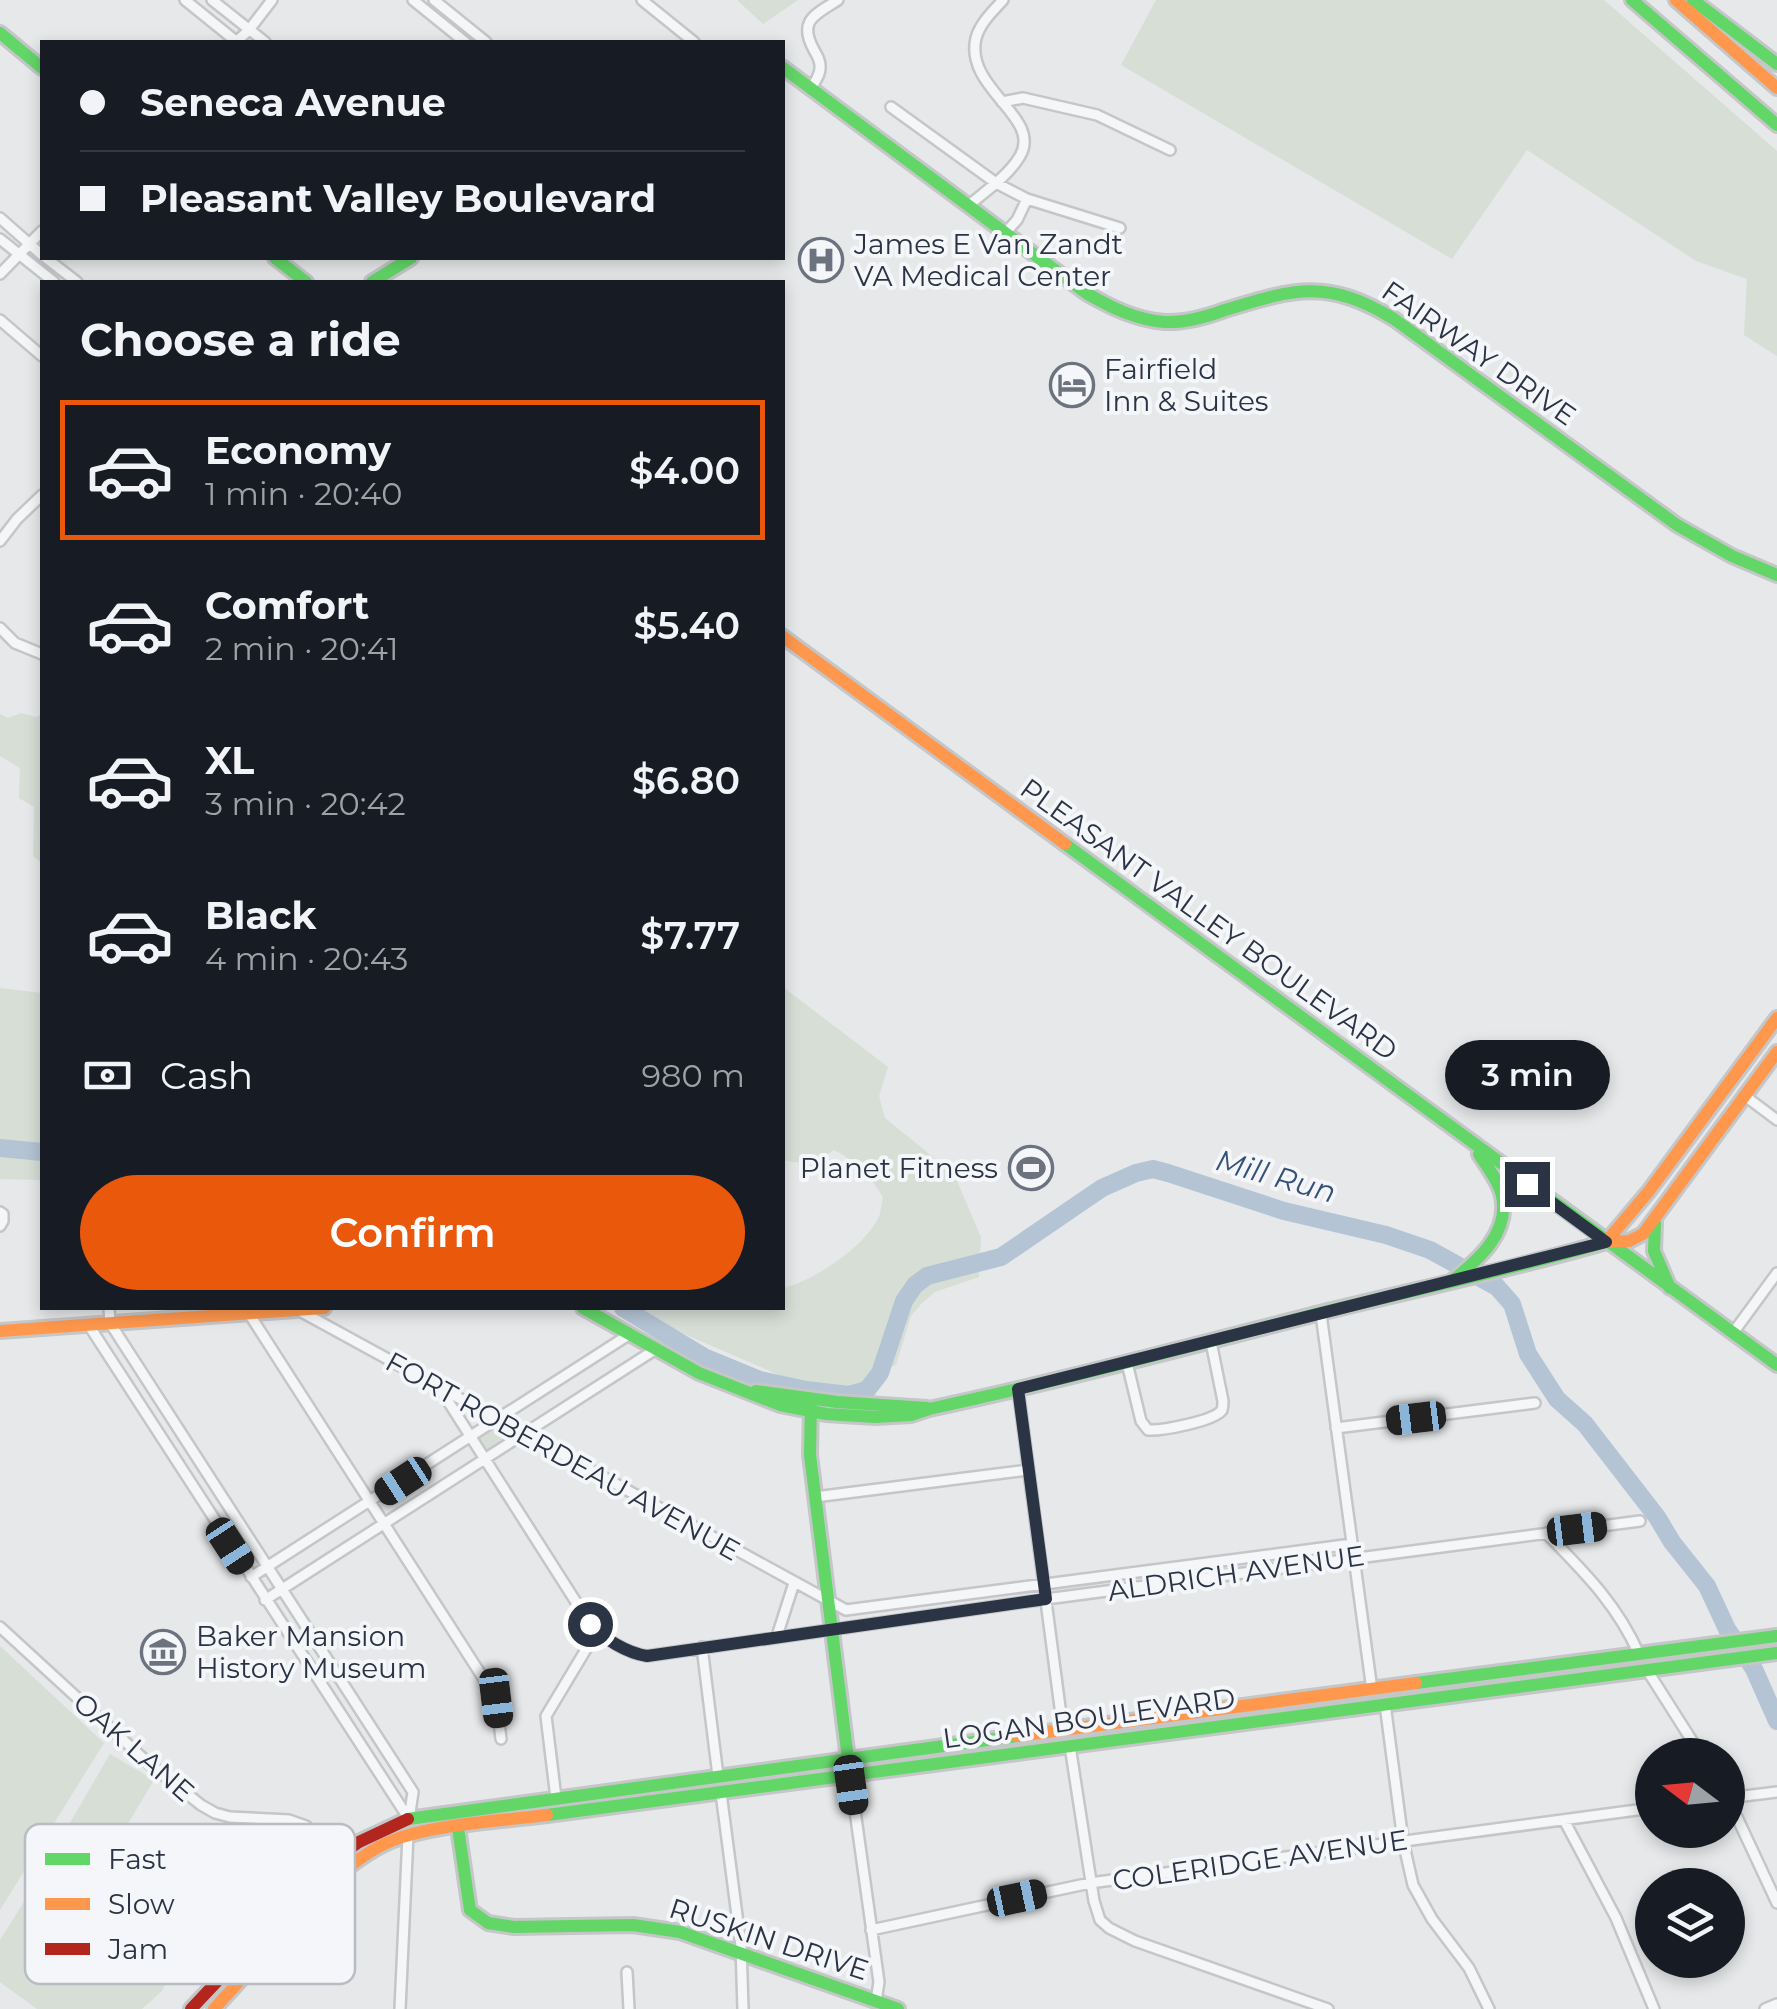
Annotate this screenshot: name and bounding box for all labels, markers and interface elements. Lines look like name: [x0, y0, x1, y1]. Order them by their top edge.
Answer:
text: Seneca Avenue: [140, 79, 446, 126]
text: Pleasant Valley Boulevard: [140, 175, 656, 222]
place label: James E Van Zandt VA Medical Center: [853, 227, 1123, 293]
hospital icon: James E Van Zandt VA Medical Center: [798, 237, 844, 283]
street label: FAIRWAY DRIVE: [1376, 273, 1582, 433]
text: Choose a ride: [80, 312, 401, 367]
place label: Fairfield Inn & Suites: [1104, 352, 1268, 418]
hotel icon: Fairfield Inn & Suites: [1049, 362, 1095, 408]
icon: car: [85, 425, 175, 515]
text: Economy: [205, 427, 391, 474]
text: $4.00: [629, 447, 740, 494]
text: 1 min · 20:40: [205, 474, 402, 513]
icon: car: [85, 580, 175, 670]
text: Comfort: [205, 582, 369, 629]
text: $5.40: [633, 602, 740, 649]
text: 2 min · 20:41: [205, 629, 399, 668]
icon: car: [85, 735, 175, 825]
text: XL: [205, 737, 254, 784]
text: $6.80: [632, 757, 740, 804]
street label: PLEASANT VALLEY BOULEVARD: [1014, 771, 1404, 1067]
text: 3 min · 20:42: [205, 784, 406, 823]
icon: car: [85, 890, 175, 980]
text: Black: [205, 892, 316, 939]
text: $7.77: [640, 912, 740, 959]
text: 4 min · 20:43: [205, 939, 408, 978]
callout: 3 min: [1444, 1039, 1610, 1109]
icon: cash: [80, 1048, 135, 1103]
text: Cash: [160, 1052, 253, 1099]
text: 3 min: [1481, 1055, 1574, 1094]
text: 980 m: [642, 1056, 745, 1095]
water label: Mill Run: [1212, 1141, 1340, 1211]
sports icon: Planet Fitness: [1008, 1145, 1054, 1191]
place label: Planet Fitness: [800, 1151, 998, 1185]
route end: [1505, 1162, 1550, 1207]
button: Confirm: [80, 1175, 745, 1290]
street label: FORT ROBERDEAU AVENUE: [380, 1344, 746, 1568]
car: [1384, 1399, 1448, 1437]
car: [370, 1452, 436, 1510]
car: [1545, 1510, 1609, 1548]
car: [201, 1513, 259, 1579]
street label: ALDRICH AVENUE: [1105, 1538, 1367, 1608]
route start: [568, 1602, 613, 1647]
place label: Baker Mansion History Museum: [196, 1619, 427, 1685]
museum icon: Baker Mansion History Museum: [140, 1629, 186, 1675]
car: [477, 1666, 515, 1730]
street label: LOGAN BOULEVARD: [941, 1681, 1237, 1755]
street label: OAK LANE: [67, 1685, 201, 1809]
north arrow: [1635, 1738, 1745, 1848]
map controls: [1635, 1738, 1745, 1978]
car: [832, 1753, 870, 1817]
street label: COLERIDGE AVENUE: [1110, 1822, 1410, 1898]
legend: [25, 1824, 355, 1984]
text: Fast: [108, 1842, 167, 1876]
button: layers: [1635, 1868, 1745, 1978]
car: [985, 1877, 1049, 1919]
text: Slow: [108, 1887, 175, 1921]
street label: RUSKIN DRIVE: [665, 1891, 873, 1987]
text: Jam: [107, 1932, 168, 1966]

